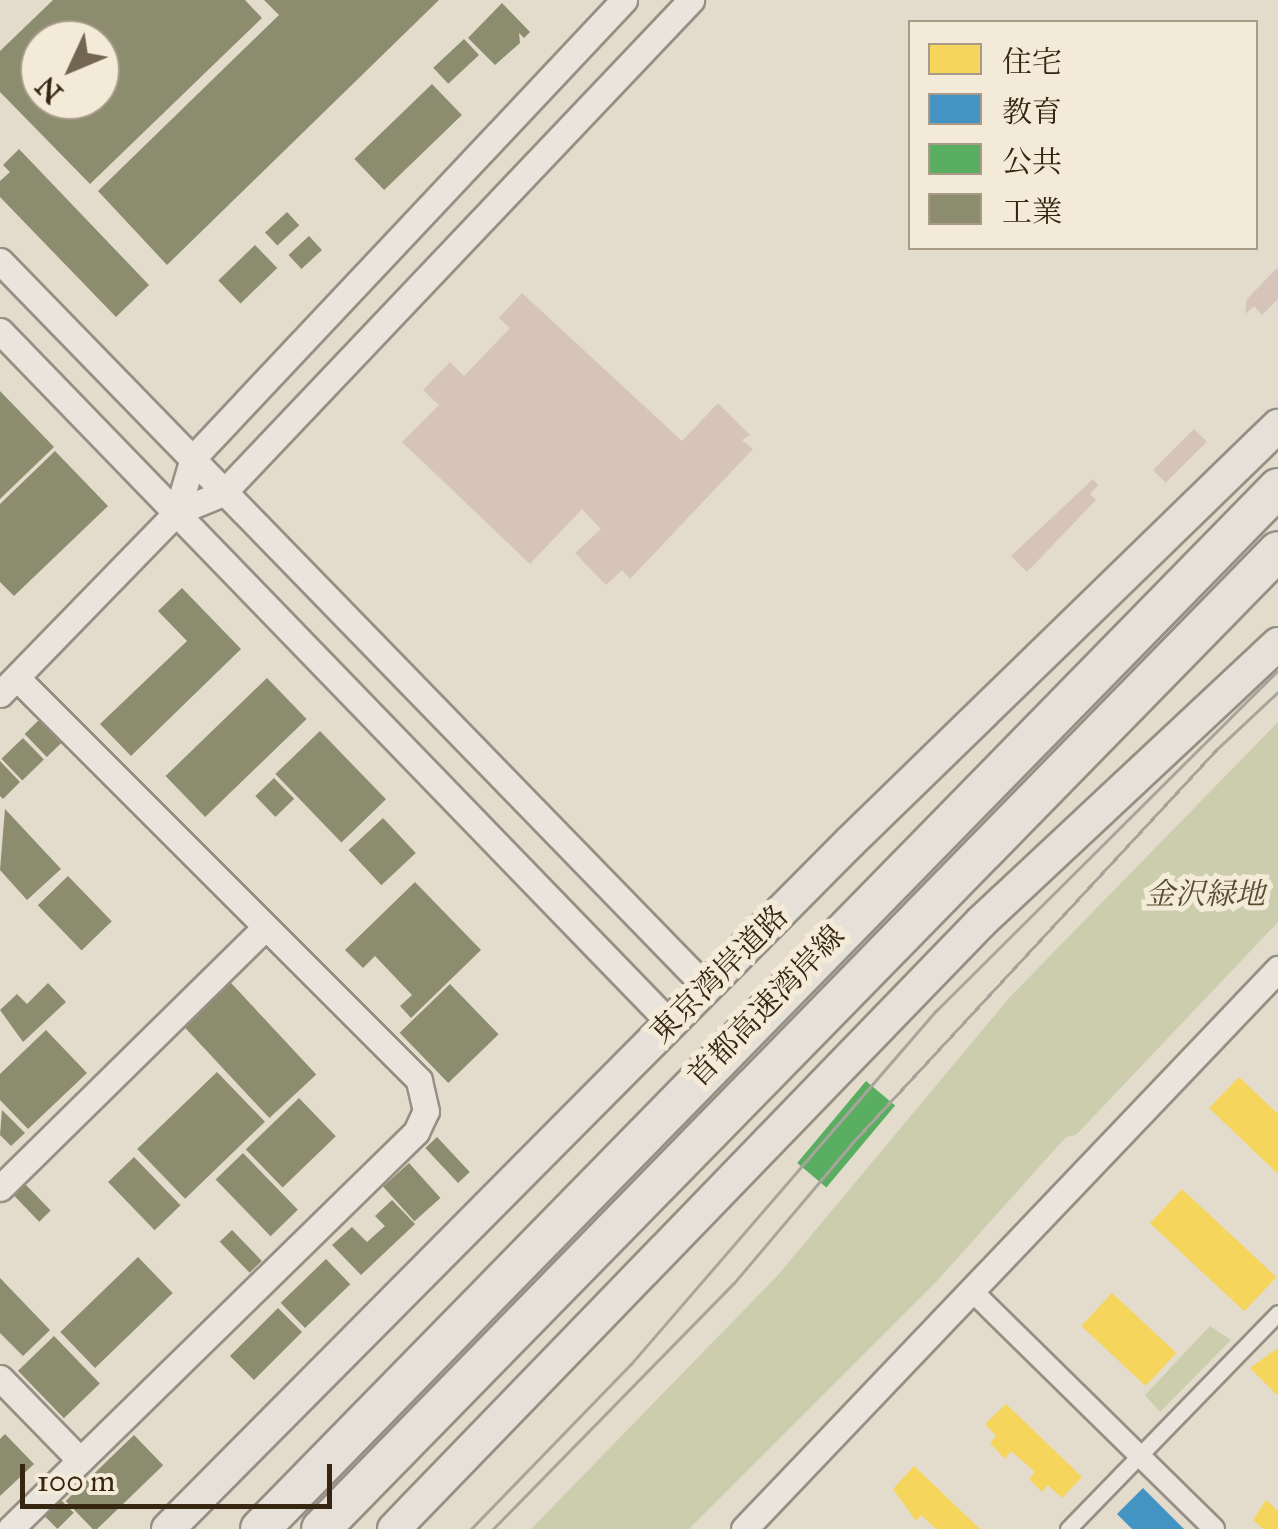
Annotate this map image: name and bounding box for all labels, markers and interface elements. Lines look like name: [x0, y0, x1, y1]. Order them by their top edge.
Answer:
north arrow: [20, 20, 120, 120]
legend: [908, 20, 1258, 250]
text: 住宅: [1002, 44, 1062, 80]
text: N: [29, 69, 70, 110]
text: 教育: [1002, 94, 1062, 130]
text: 公共: [1002, 144, 1062, 180]
text: 工業: [1002, 194, 1062, 230]
park label: 金沢緑地: [1145, 876, 1265, 912]
street label: 東京湾岸道路: [643, 898, 795, 1050]
street label: 首都高速湾岸線: [680, 918, 852, 1094]
scale bar: [25, 1444, 338, 1506]
text: 100 m: [37, 1463, 115, 1499]

